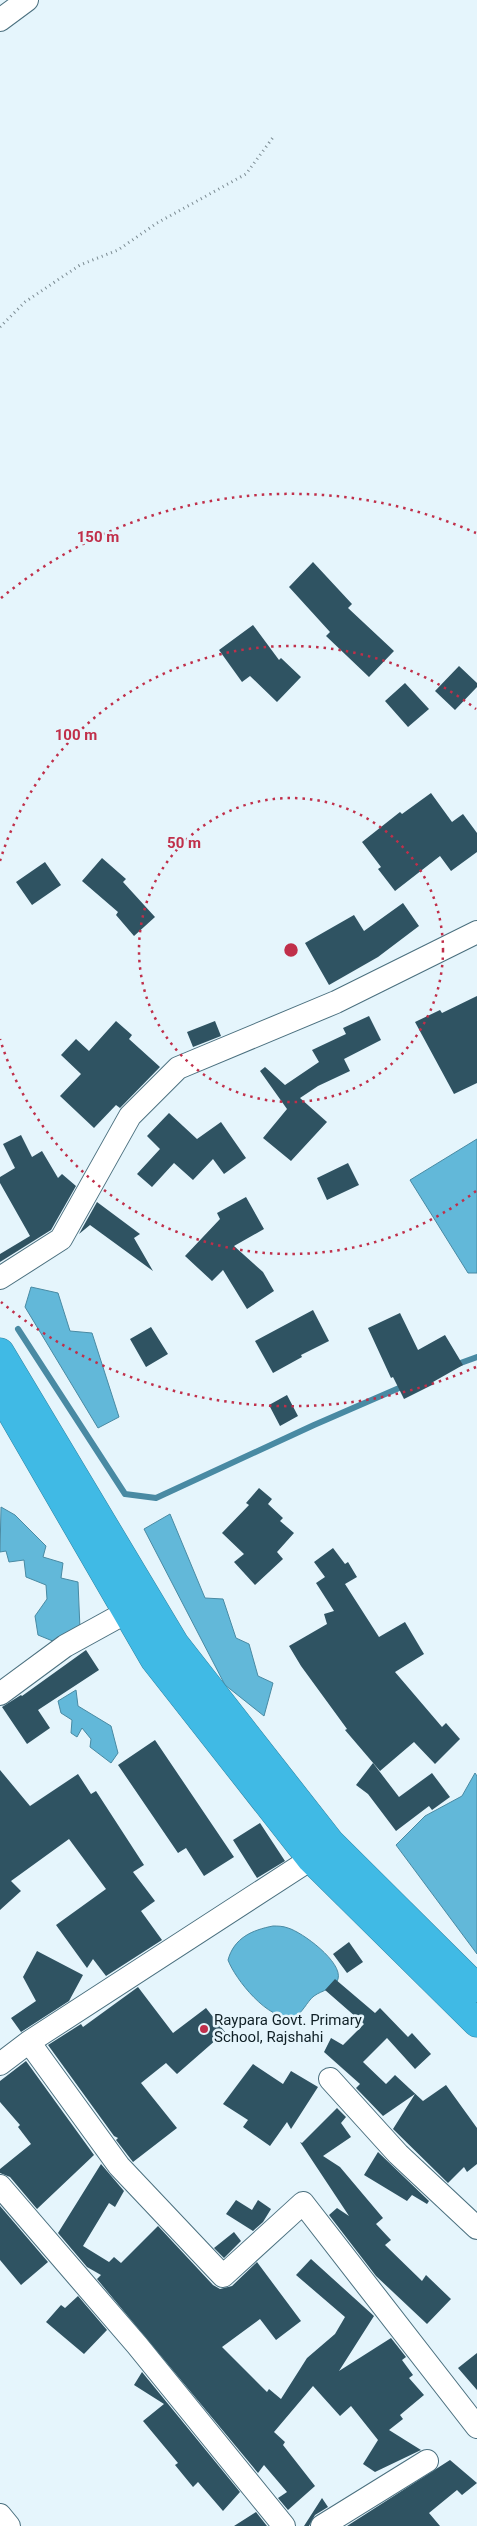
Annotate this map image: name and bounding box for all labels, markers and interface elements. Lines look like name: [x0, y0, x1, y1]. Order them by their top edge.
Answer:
text: 150 m: [77, 528, 119, 546]
text: 100 m: [55, 726, 97, 744]
text: 50 m: [167, 834, 201, 852]
centre of rings: [282, 941, 300, 959]
place label: Raypara Govt. Primary School, Rajshahi: [214, 2011, 362, 2046]
marker: Raypara Govt. Primary School, Rajshahi: [198, 2023, 210, 2035]

